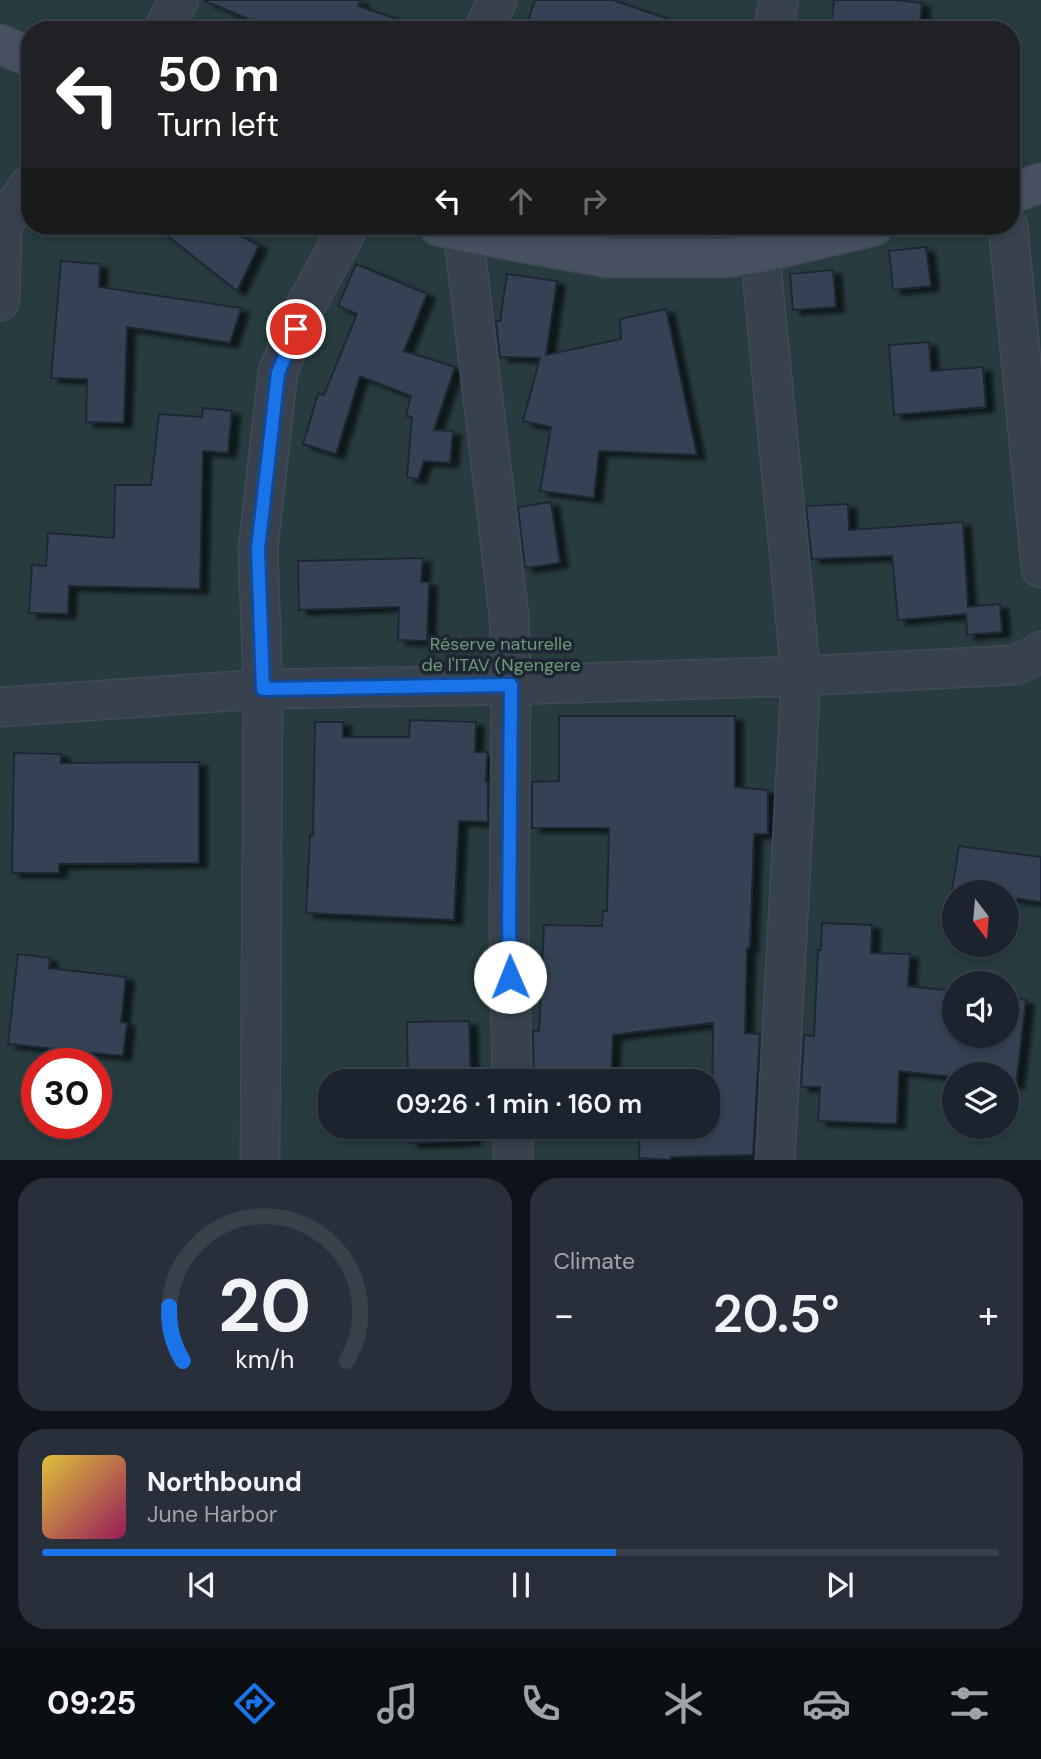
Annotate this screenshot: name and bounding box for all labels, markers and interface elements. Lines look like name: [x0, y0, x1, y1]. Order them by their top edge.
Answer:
text: 50 m: [157, 42, 280, 106]
icon: left: [42, 49, 133, 140]
text: Turn left: [157, 104, 279, 146]
icon: left: [429, 182, 467, 220]
icon: ahead: [502, 182, 540, 220]
icon: right: [575, 182, 613, 220]
pin: [266, 299, 326, 359]
icon: arrive: [277, 310, 315, 348]
park label: Réserve naturelle de l'ITAV (Ngengere: [422, 632, 580, 677]
north arrow: [942, 880, 1018, 957]
map controls: [942, 880, 1019, 1139]
position arrow: [473, 940, 547, 1014]
button: sound: [942, 971, 1019, 1048]
speed limit sign: 30: [21, 1048, 112, 1139]
button: layers: [942, 1062, 1019, 1139]
text: 09:26 · 1 min · 160 m: [396, 1087, 642, 1121]
text: Climate: [554, 1246, 635, 1276]
text: 20: [218, 1259, 311, 1354]
text: 20.5°: [713, 1280, 840, 1348]
text: −: [554, 1290, 574, 1340]
text: +: [978, 1290, 999, 1340]
text: km/h: [235, 1342, 294, 1375]
text: Northbound: [147, 1465, 302, 1499]
text: June Harbor: [147, 1499, 277, 1529]
icon: previous: [183, 1566, 221, 1604]
icon: pause: [502, 1566, 540, 1604]
icon: next: [821, 1566, 859, 1604]
icon: directions: [230, 1679, 279, 1728]
icon: music: [373, 1679, 422, 1728]
icon: phone: [516, 1679, 565, 1728]
icon: climate: [659, 1679, 708, 1728]
icon: car: [802, 1679, 851, 1728]
icon: filters: [945, 1679, 994, 1728]
text: 09:25: [47, 1682, 136, 1724]

